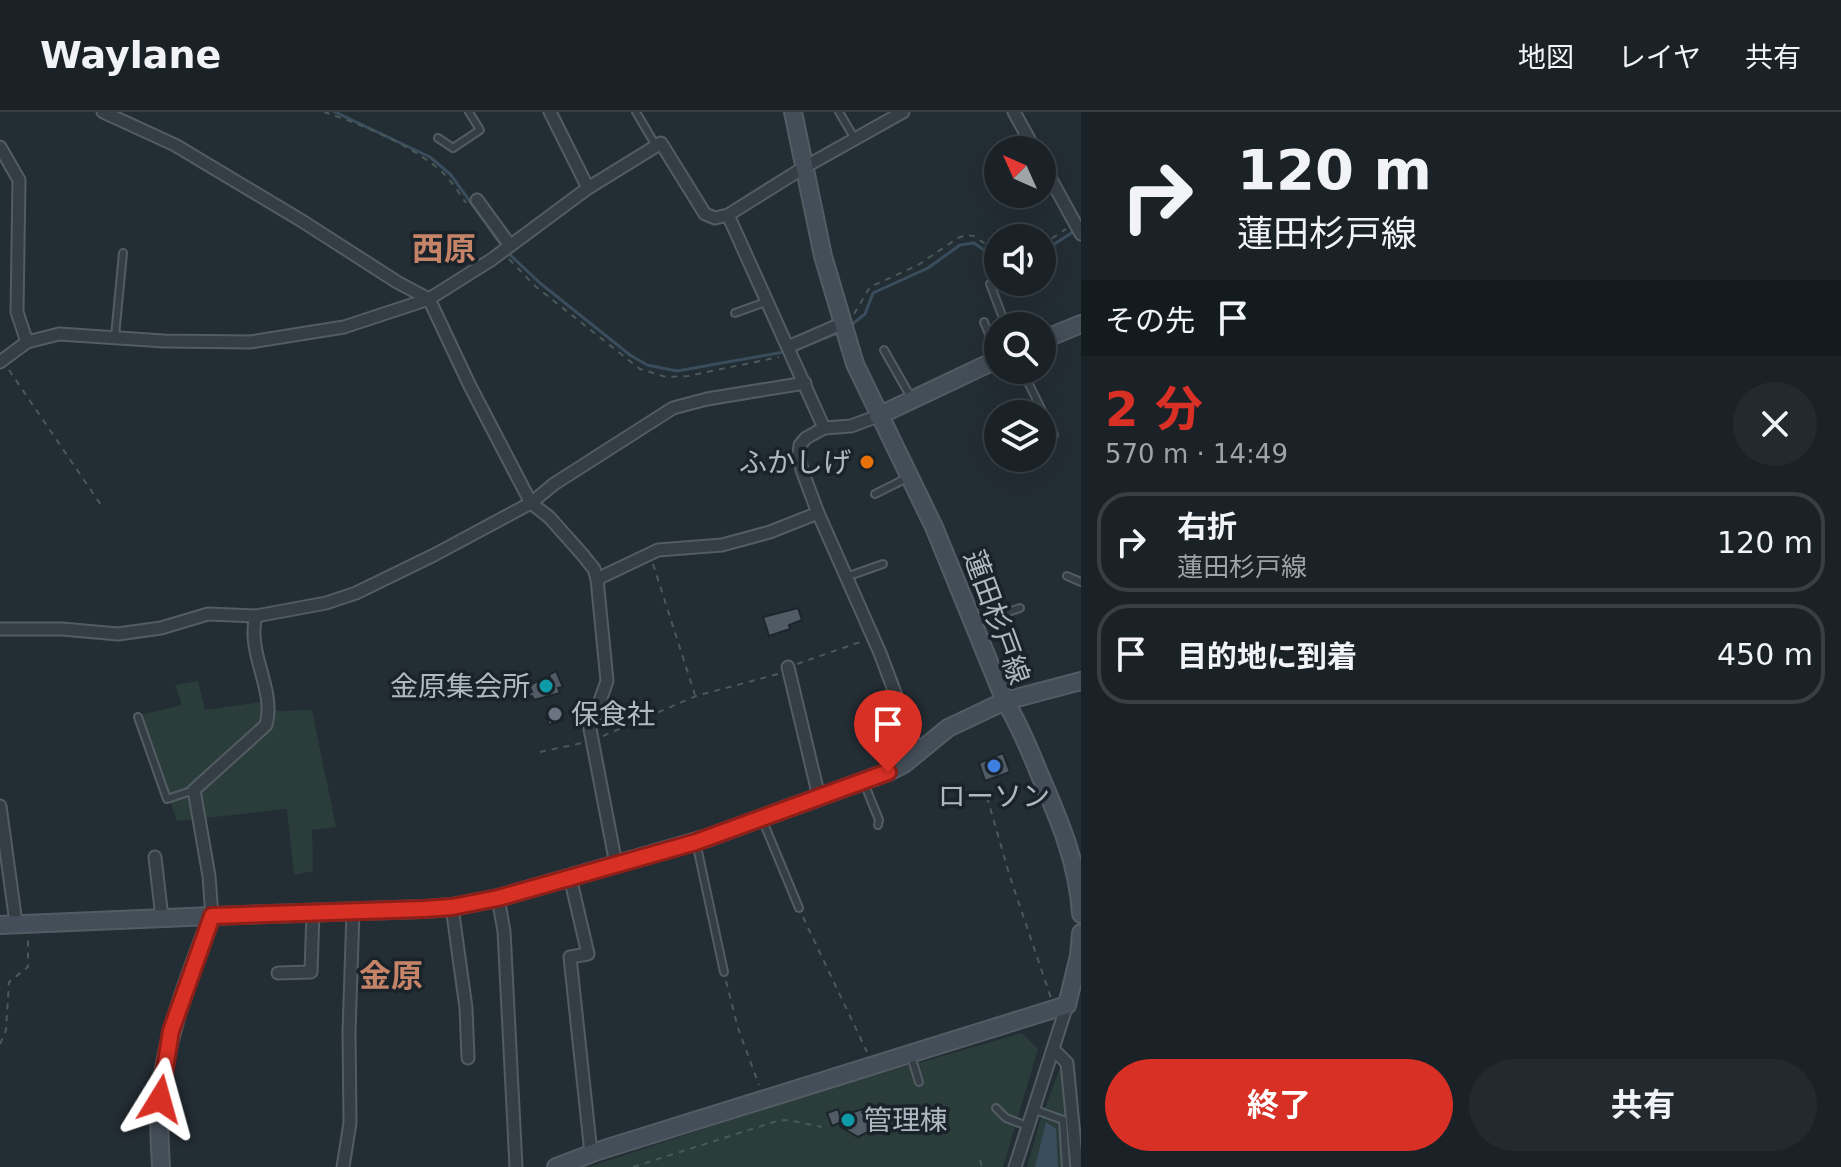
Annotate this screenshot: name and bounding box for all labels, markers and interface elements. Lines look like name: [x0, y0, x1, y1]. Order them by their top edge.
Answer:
text: Waylane: [40, 33, 221, 77]
text: 地図: [1518, 41, 1574, 74]
text: レイヤ: [1618, 41, 1701, 74]
text: 共有: [1745, 41, 1801, 74]
north arrow: [984, 136, 1056, 208]
map controls: [984, 136, 1056, 472]
text: 120 m: [1237, 137, 1432, 202]
icon: right: [1105, 144, 1209, 248]
text: 蓮田杉戸線: [1237, 213, 1417, 254]
button: sound: [984, 224, 1056, 296]
district label: 西原: [412, 230, 476, 268]
icon: arrive: [1211, 296, 1255, 340]
text: その先: [1105, 303, 1195, 338]
button: search: [984, 312, 1056, 384]
text: 2 分: [1105, 381, 1203, 437]
button: close: [1733, 382, 1817, 466]
button: layers: [984, 400, 1056, 472]
text: 570 m · 14:49: [1105, 439, 1288, 469]
place label: ふかしげ: [739, 446, 851, 479]
marker: ふかしげ: [858, 453, 876, 471]
text: 右折: [1177, 509, 1237, 544]
icon: right: [1109, 520, 1153, 564]
text: 120 m: [1717, 525, 1813, 560]
street label: 蓮田杉戸線: [957, 546, 1036, 689]
text: 蓮田杉戸線: [1177, 552, 1307, 582]
icon: arrive: [1109, 632, 1153, 676]
text: 450 m: [1717, 637, 1813, 672]
text: 目的地に到着: [1177, 639, 1357, 674]
place label: 金原集会所: [390, 670, 530, 703]
marker: 金原集会所: [537, 677, 555, 695]
pin: [854, 690, 922, 772]
place label: 保食社: [571, 698, 655, 731]
icon: arrive: [866, 702, 910, 746]
marker: 保食社: [546, 705, 564, 723]
marker: ローソン: [985, 757, 1003, 775]
place label: ローソン: [938, 780, 1050, 813]
district label: 金原: [359, 957, 423, 995]
position arrow: [118, 1057, 202, 1141]
button: 終了: [1105, 1059, 1453, 1151]
button: 共有: [1469, 1059, 1817, 1151]
place label: 管理棟: [864, 1104, 948, 1137]
marker: 管理棟: [839, 1111, 857, 1129]

